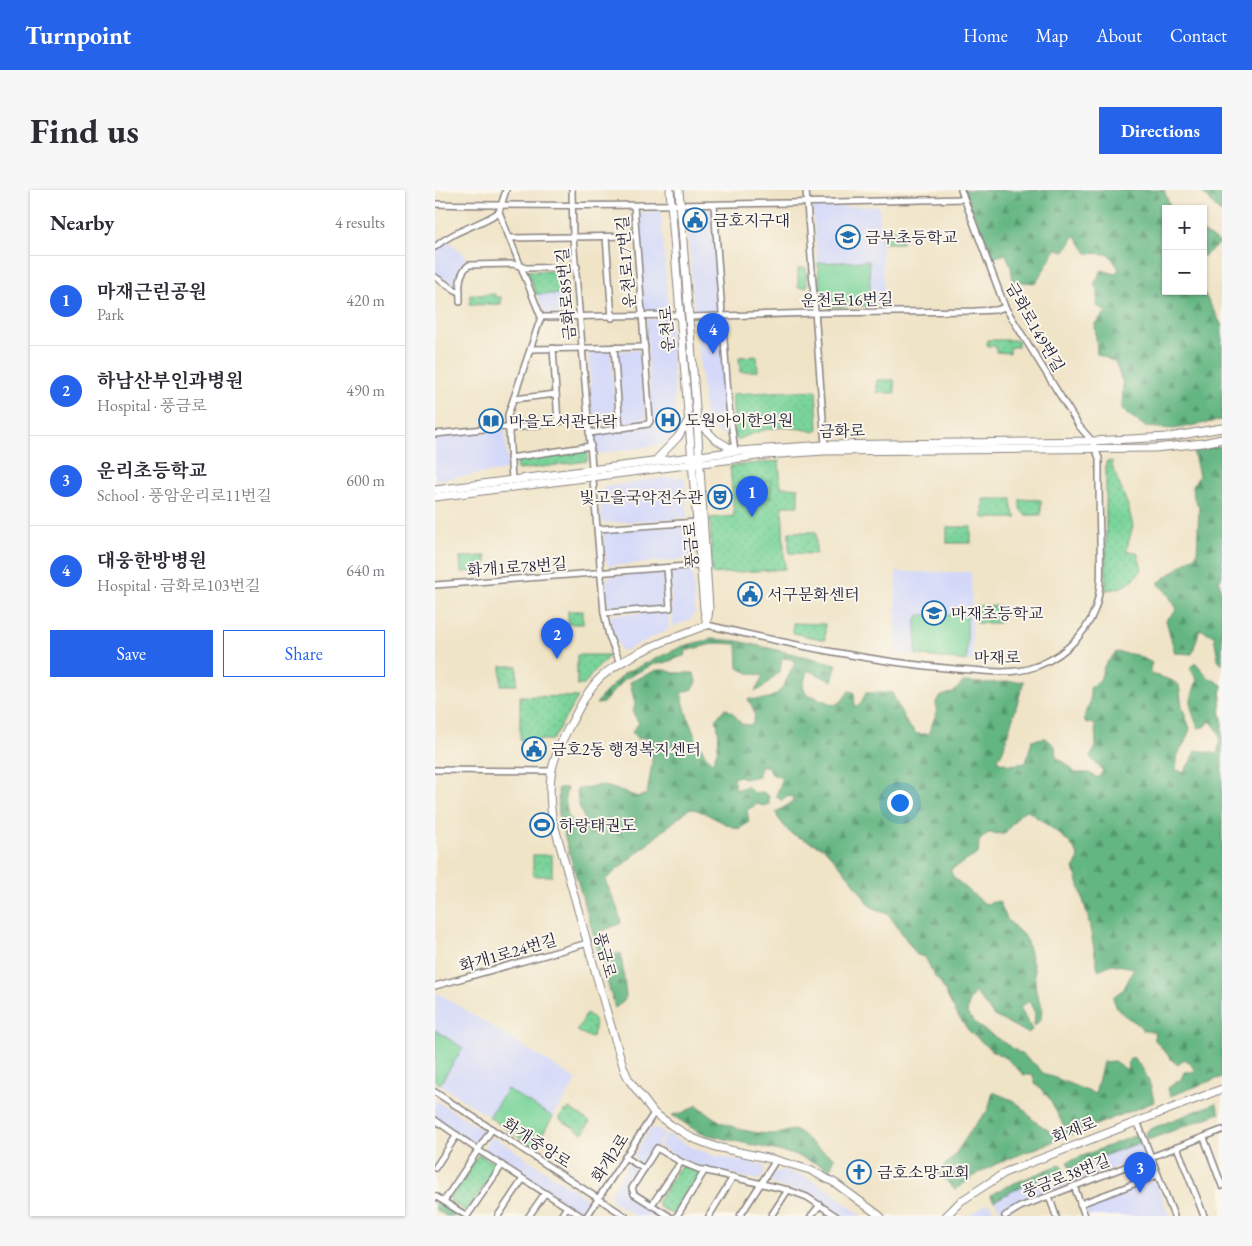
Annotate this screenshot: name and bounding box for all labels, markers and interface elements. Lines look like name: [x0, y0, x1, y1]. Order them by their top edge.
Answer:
text: Turnpoint: [25, 20, 131, 51]
text: Home: [963, 24, 1008, 47]
text: Map: [1036, 24, 1068, 47]
text: About: [1096, 24, 1142, 47]
text: Contact: [1170, 24, 1227, 47]
button: Directions: [1099, 107, 1222, 154]
text: Find us: [30, 108, 139, 153]
map controls: [1162, 205, 1207, 295]
button: +: [1162, 205, 1207, 250]
public building icon: 금호지구대: [682, 207, 708, 233]
text: Nearby: [50, 209, 114, 236]
place label: 금호지구대: [713, 210, 790, 231]
text: 4 results: [335, 212, 385, 233]
street label: 운천로17번길: [612, 215, 640, 309]
school or university icon: 금부초등학교: [835, 224, 861, 250]
place label: 금부초등학교: [865, 227, 958, 248]
street label: 금화로85번길: [552, 247, 580, 341]
button: −: [1162, 250, 1207, 295]
street label: 금화로149번길: [1001, 278, 1069, 376]
text: 마재근린공원: [97, 279, 207, 304]
street label: 운천로16번길: [801, 289, 893, 311]
text: 1: [62, 290, 70, 311]
text: 420 m: [346, 290, 385, 311]
text: Park: [97, 304, 124, 325]
street label: 운천로: [655, 305, 679, 353]
pin: 4: [697, 313, 729, 354]
text: 하남산부인과병원: [97, 368, 244, 393]
text: 2: [62, 380, 70, 401]
text: 490 m: [346, 380, 385, 401]
text: Hospital · 풍금로: [97, 395, 207, 416]
hospital icon: 도원아이한의원: [655, 407, 681, 433]
library icon: 마을도서관다락: [478, 408, 504, 434]
place label: 도원아이한의원: [685, 410, 793, 431]
place label: 마을도서관다락: [509, 411, 618, 432]
street label: 금화로: [819, 420, 866, 442]
text: 운리초등학교: [97, 458, 207, 483]
text: 3: [62, 470, 70, 491]
text: 600 m: [346, 470, 385, 491]
pin: 1: [736, 476, 768, 517]
theatre icon: 빛고을국악전수관: [707, 484, 733, 510]
text: School · 풍암운리로11번길: [97, 485, 272, 506]
place label: 빛고을국악전수관: [579, 487, 704, 508]
street label: 풍금로: [679, 521, 703, 569]
text: 대웅한방병원: [97, 548, 207, 573]
street label: 화개1로78번길: [466, 553, 568, 581]
text: 4: [62, 560, 70, 581]
text: 640 m: [346, 560, 385, 581]
text: Hospital · 금화로103번길: [97, 575, 260, 596]
public building icon: 서구문화센터: [737, 581, 763, 607]
place label: 서구문화센터: [767, 584, 860, 605]
school or university icon: 마재초등학교: [921, 600, 947, 626]
place label: 마재초등학교: [951, 603, 1044, 624]
pin: 2: [541, 618, 573, 659]
button: Save: [50, 630, 213, 677]
button: Share: [223, 630, 385, 677]
street label: 마재로: [974, 647, 1021, 668]
public building icon: 금호2동 행정복지센터: [521, 736, 547, 762]
place label: 금호2동 행정복지센터: [551, 739, 701, 760]
your location: [887, 790, 913, 816]
sports icon: 하랑태권도: [529, 812, 555, 838]
place label: 하랑태권도: [559, 815, 637, 836]
street label: 화개1로24번길: [457, 929, 559, 977]
street label: 풍금로: [589, 930, 621, 981]
street label: 회재로: [1049, 1112, 1100, 1148]
street label: 화개중앙로: [499, 1113, 576, 1173]
street label: 화개2로: [586, 1129, 634, 1186]
street label: 풍금로38번길: [1019, 1150, 1113, 1202]
pin: 3: [1124, 1152, 1156, 1193]
church icon: 금호소망교회: [846, 1159, 872, 1185]
place label: 금호소망교회: [877, 1162, 970, 1183]

